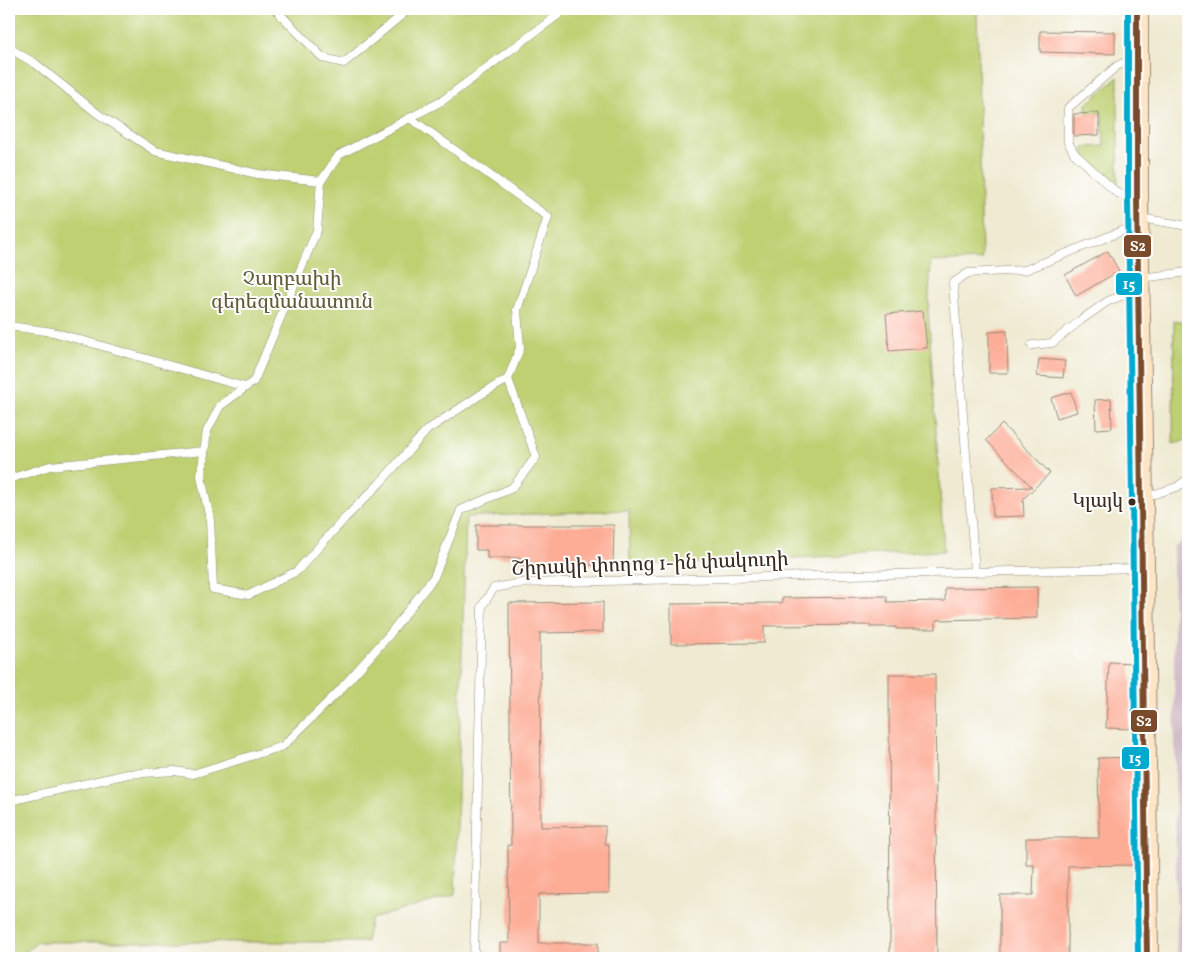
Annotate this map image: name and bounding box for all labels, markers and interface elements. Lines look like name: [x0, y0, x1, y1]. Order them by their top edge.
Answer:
line badge: Տ2: [1123, 234, 1152, 258]
text: Տ2: [1130, 238, 1146, 257]
park label: Չարբախի գերեզմանատուն: [211, 266, 373, 317]
line badge: 15: [1115, 272, 1143, 296]
text: 15: [1123, 276, 1135, 295]
place label: Կլայկ: [1072, 489, 1123, 515]
marker: Կլայկ: [1127, 497, 1137, 507]
street label: Շիրակի փողոց 1-ին փակուղի: [511, 546, 789, 584]
line badge: Տ2: [1130, 709, 1158, 733]
text: Տ2: [1136, 713, 1152, 732]
line badge: 15: [1121, 746, 1150, 770]
text: 15: [1129, 750, 1141, 769]

